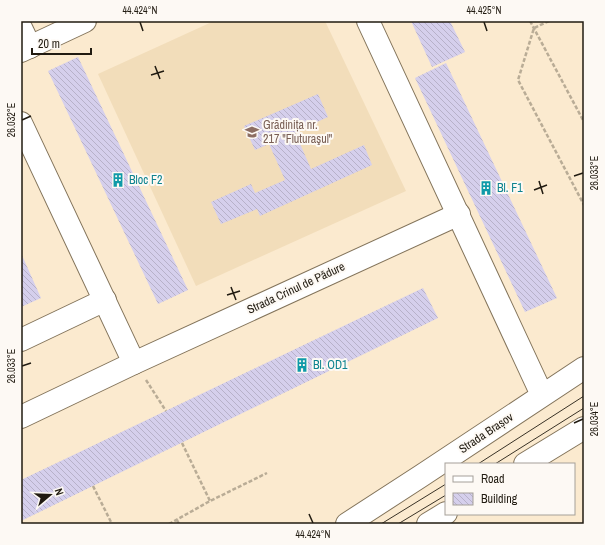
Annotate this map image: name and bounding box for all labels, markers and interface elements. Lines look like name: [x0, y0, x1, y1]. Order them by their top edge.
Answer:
text: 44.424°N: [123, 4, 158, 17]
text: 44.425°N: [467, 4, 502, 17]
scale bar: [32, 30, 91, 56]
text: 20 m: [38, 36, 60, 52]
text: 26.032°E: [5, 103, 18, 137]
place label: Grădinița nr. 217 "Fluturaşul": [263, 117, 333, 147]
school or university icon: Grădinița nr. 217 "Fluturaşul": [244, 124, 260, 140]
text: 26.033°E: [588, 156, 601, 190]
building icon: Bloc F2: [110, 172, 126, 188]
place label: Bloc F2: [129, 172, 162, 188]
building icon: Bl. F1: [478, 180, 494, 196]
place label: Bl. F1: [497, 180, 523, 196]
street label: Strada Crinul de Pădure: [245, 258, 347, 318]
text: 26.033°E: [5, 349, 18, 383]
building icon: Bl. OD1: [294, 357, 310, 373]
place label: Bl. OD1: [313, 357, 348, 373]
text: 26.034°E: [588, 402, 601, 436]
street label: Strada Brașov: [456, 409, 516, 457]
legend: [445, 463, 575, 515]
text: Road: [481, 471, 505, 487]
north arrow: [30, 475, 70, 515]
text: N: [52, 486, 67, 497]
text: Building: [481, 491, 518, 507]
text: 44.424°N: [296, 528, 331, 541]

